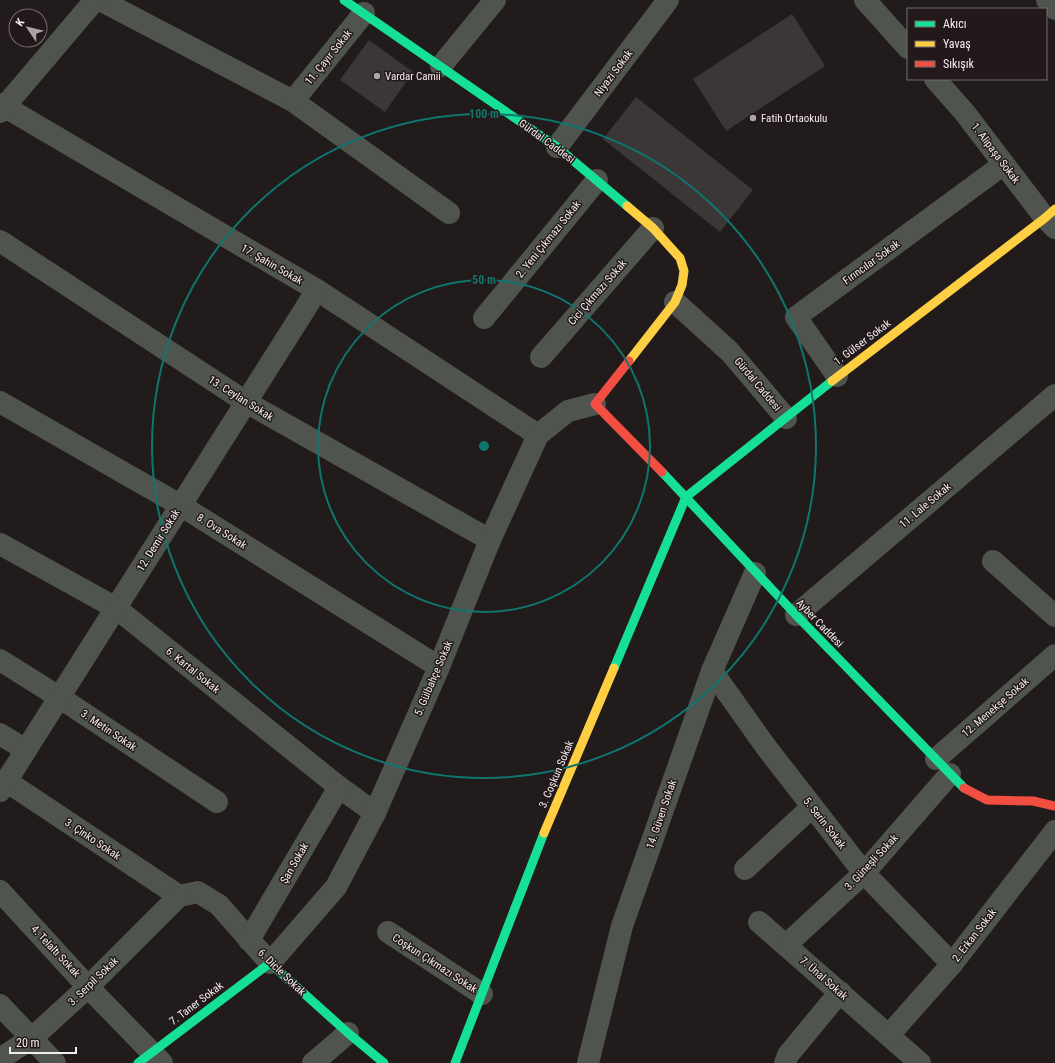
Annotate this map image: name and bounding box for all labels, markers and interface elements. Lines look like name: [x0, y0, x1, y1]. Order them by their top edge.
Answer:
north arrow: [8, 8, 48, 48]
legend: [907, 8, 1047, 80]
text: K: [13, 16, 28, 29]
text: Akıcı: [943, 17, 967, 31]
street label: 11. Çayır Sokak: [302, 27, 355, 88]
text: Yavaş: [943, 37, 971, 51]
street label: Niyazi Sokak: [592, 47, 635, 99]
text: Sıkışık: [943, 57, 975, 71]
place label: Vardar Camii: [385, 70, 441, 83]
marker: Vardar Camii: [372, 71, 382, 81]
text: 100 m: [469, 107, 499, 121]
place label: Fatih Ortaokulu: [761, 112, 827, 125]
marker: Fatih Ortaokulu: [748, 113, 758, 123]
street label: Gürdal Caddesi: [516, 117, 577, 166]
street label: 1. Alipaşa Sokak: [969, 121, 1023, 186]
street label: 2. Yeni Çıkmazı Sokak: [513, 198, 584, 281]
street label: Fırıncılar Sokak: [840, 237, 902, 287]
street label: 17. Şahin Sokak: [238, 241, 305, 287]
street label: Cici Çıkmazı Sokak: [565, 257, 629, 328]
text: 50 m: [472, 273, 496, 287]
street label: 1. Gülser Sokak: [831, 317, 893, 368]
street label: Gürdal Caddesi: [731, 355, 784, 414]
street label: 13. Ceylan Sokak: [206, 373, 276, 424]
centre of rings: [477, 439, 491, 453]
street label: 11. Lale Sokak: [897, 480, 954, 531]
street label: 12. Demir Sokak: [134, 507, 183, 574]
street label: 8. Ova Sokak: [194, 511, 249, 552]
street label: Ayber Caddesi: [793, 596, 846, 650]
street label: 5. Gülbahçe Sokak: [412, 639, 455, 718]
street label: 6. Kartal Sokak: [163, 645, 222, 696]
street label: 12. Menekşe Sokak: [959, 675, 1031, 740]
street label: 3. Metin Sokak: [78, 707, 139, 754]
street label: 3. Coşkun Sokak: [536, 738, 577, 810]
street label: 14. Güven Sokak: [644, 778, 679, 850]
street label: 5. Serin Sokak: [800, 795, 849, 852]
street label: 3. Çinko Sokak: [62, 816, 123, 863]
street label: 3. Güneşli Sokak: [842, 831, 901, 893]
street label: Şan Sokak: [277, 840, 311, 886]
street label: 2. Erkan Sokak: [950, 906, 999, 965]
street label: 4. Telaltı Sokak: [28, 923, 83, 980]
street label: Coşkun Çıkmazı Sokak: [390, 931, 480, 996]
street label: 6. Dicle Sokak: [255, 946, 308, 998]
street label: 3. Serpil Sokak: [66, 954, 121, 1008]
street label: 7. Ünal Sokak: [797, 954, 850, 1003]
street label: 7. Taner Sokak: [167, 979, 226, 1028]
scale bar: [10, 1029, 76, 1055]
text: 20 m: [16, 1036, 40, 1050]

